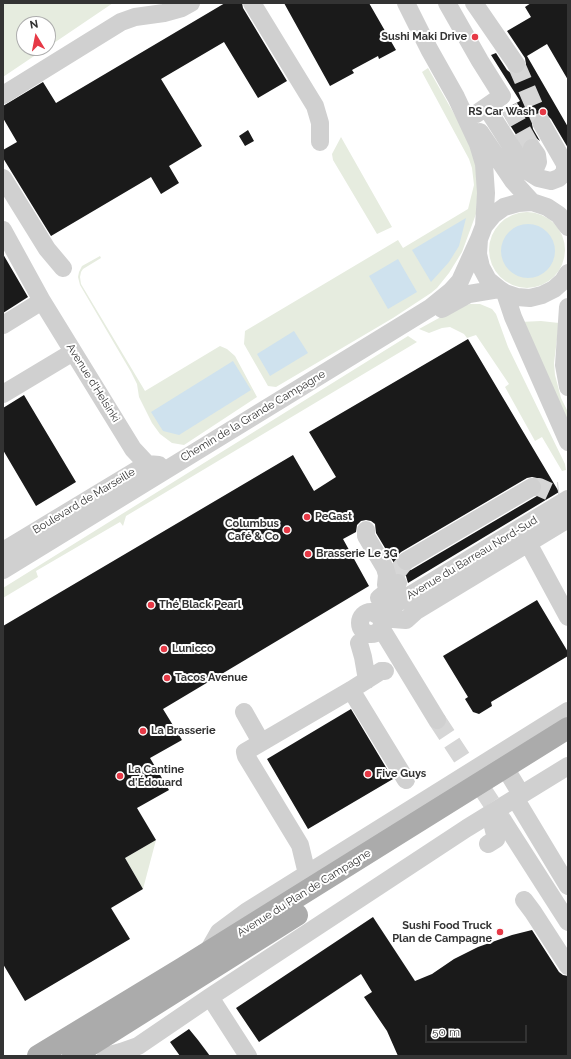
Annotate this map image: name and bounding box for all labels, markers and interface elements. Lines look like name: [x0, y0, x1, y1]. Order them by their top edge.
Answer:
north arrow: [16, 16, 56, 56]
text: N: [29, 18, 39, 32]
place label: Sushi Maki Drive: [381, 30, 467, 44]
marker: Sushi Maki Drive: [470, 32, 480, 42]
place label: RS Car Wash: [468, 105, 535, 119]
marker: RS Car Wash: [538, 107, 548, 117]
street label: Avenue d'Helsinki: [63, 341, 123, 425]
street label: Chemin de la Grande Campagne: [178, 368, 328, 464]
street label: Boulevard de Marseille: [30, 465, 138, 537]
place label: PeGast: [315, 510, 352, 524]
marker: PeGast: [302, 512, 312, 522]
street label: Avenue du Barreau Nord-Sud: [404, 514, 540, 602]
place label: Columbus Café & Co: [225, 517, 279, 543]
marker: Columbus Café & Co: [282, 525, 292, 535]
place label: Brasserie Le 3G: [316, 547, 397, 561]
marker: Brasserie Le 3G: [303, 549, 313, 559]
place label: Thé Black Pearl: [159, 598, 241, 612]
marker: Thé Black Pearl: [146, 600, 156, 610]
place label: Lunicco: [172, 642, 214, 656]
marker: Lunicco: [159, 644, 169, 654]
place label: Tacos Avenue: [175, 671, 248, 685]
marker: Tacos Avenue: [162, 673, 172, 683]
place label: La Brasserie: [151, 724, 216, 738]
marker: La Brasserie: [138, 726, 148, 736]
place label: La Cantine d'Édouard: [128, 763, 184, 789]
place label: Five Guys: [376, 767, 426, 781]
marker: Five Guys: [363, 769, 373, 779]
marker: La Cantine d'Édouard: [115, 771, 125, 781]
street label: Avenue du Plan de Campagne: [235, 846, 373, 940]
place label: Sushi Food Truck Plan de Campagne: [392, 919, 492, 945]
marker: Sushi Food Truck Plan de Campagne: [495, 927, 505, 937]
scale bar: [427, 1017, 529, 1043]
text: 50 m: [432, 1025, 460, 1039]

